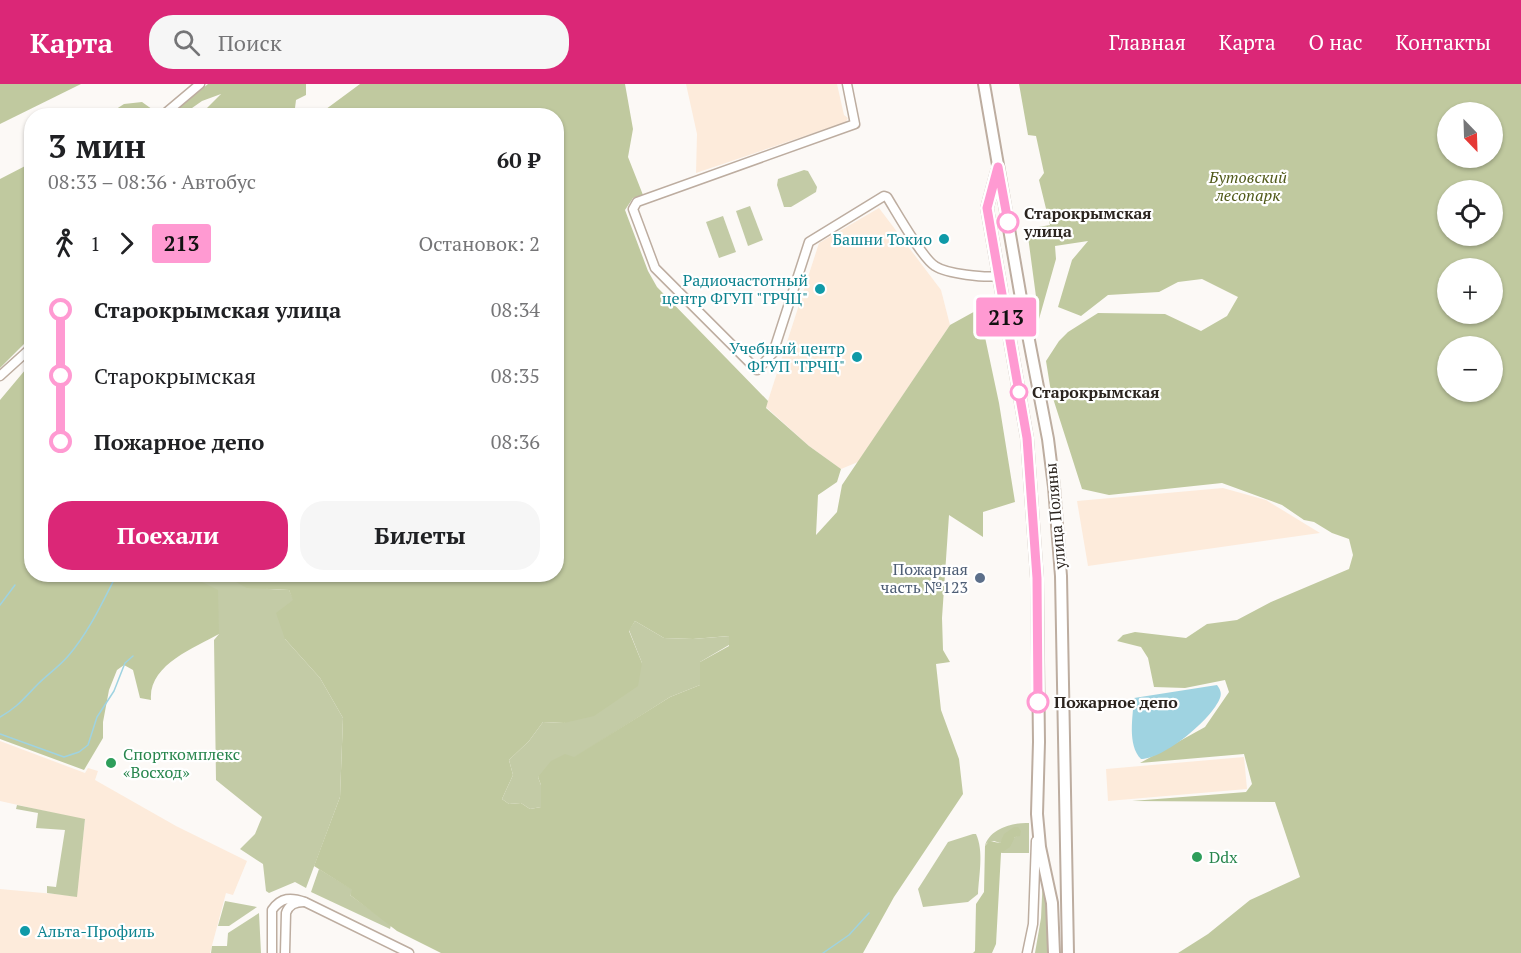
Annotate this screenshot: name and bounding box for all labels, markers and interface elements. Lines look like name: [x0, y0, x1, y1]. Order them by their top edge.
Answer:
search box: [149, 15, 569, 69]
text: Карта: [30, 24, 113, 61]
icon: search: [170, 26, 203, 59]
text: Поиск: [218, 28, 282, 57]
text: Главная: [1109, 28, 1186, 56]
text: Карта: [1219, 28, 1276, 56]
text: О нас: [1309, 28, 1362, 56]
text: Контакты: [1395, 28, 1491, 56]
north arrow: [1437, 102, 1503, 168]
map controls: [1437, 102, 1503, 402]
text: 3 мин: [48, 124, 146, 167]
text: 60 ₽: [497, 145, 540, 174]
park label: Бутовский лесопарк: [1208, 166, 1287, 206]
text: 08:33 – 08:36 · Автобус: [48, 168, 256, 195]
button: locate: [1437, 180, 1503, 246]
place label: Старокрымская улица: [1023, 202, 1152, 242]
marker: Старокрымская улица: [997, 211, 1019, 233]
icon: walk: [48, 227, 81, 260]
icon: forward: [110, 227, 143, 260]
place label: Башни Токио: [833, 228, 932, 250]
text: 213: [164, 229, 199, 257]
text: 1: [90, 230, 101, 257]
text: Остановок: 2: [418, 230, 540, 257]
marker: Башни Токио: [937, 232, 951, 246]
button: +: [1437, 258, 1503, 324]
place label: Радиочастотный центр ФГУП "ГРЧЦ": [662, 269, 808, 309]
marker: Радиочастотный центр ФГУП "ГРЧЦ": [813, 282, 827, 296]
text: Старокрымская улица: [94, 295, 341, 324]
text: 08:34: [491, 296, 540, 323]
line badge: 213: [972, 298, 1040, 336]
text: 213: [988, 303, 1024, 331]
button: −: [1437, 336, 1503, 402]
place label: Учебный центр ФГУП "ГРЧЦ": [730, 337, 845, 377]
marker: Учебный центр ФГУП "ГРЧЦ": [850, 350, 864, 364]
text: Старокрымская: [94, 361, 256, 390]
text: 08:35: [491, 362, 540, 389]
place label: Старокрымская: [1032, 381, 1160, 403]
marker: Старокрымская: [1010, 383, 1028, 401]
text: Пожарное депо: [94, 427, 264, 456]
text: 08:36: [491, 428, 540, 455]
street label: улица Поляны: [1039, 462, 1071, 571]
button: Поехали: [48, 501, 288, 570]
button: Билеты: [300, 501, 540, 570]
place label: Пожарная часть №123: [880, 558, 968, 598]
marker: Пожарная часть №123: [973, 571, 987, 585]
marker: Пожарное депо: [1027, 691, 1049, 713]
place label: Пожарное депо: [1054, 691, 1178, 713]
place label: Спорткомплекс «Восход»: [123, 743, 240, 783]
marker: Спорткомплекс «Восход»: [104, 756, 118, 770]
place label: Ddx: [1209, 846, 1238, 868]
marker: Ddx: [1190, 850, 1204, 864]
place label: Альта-Профиль: [37, 920, 155, 942]
marker: Альта-Профиль: [18, 924, 32, 938]

